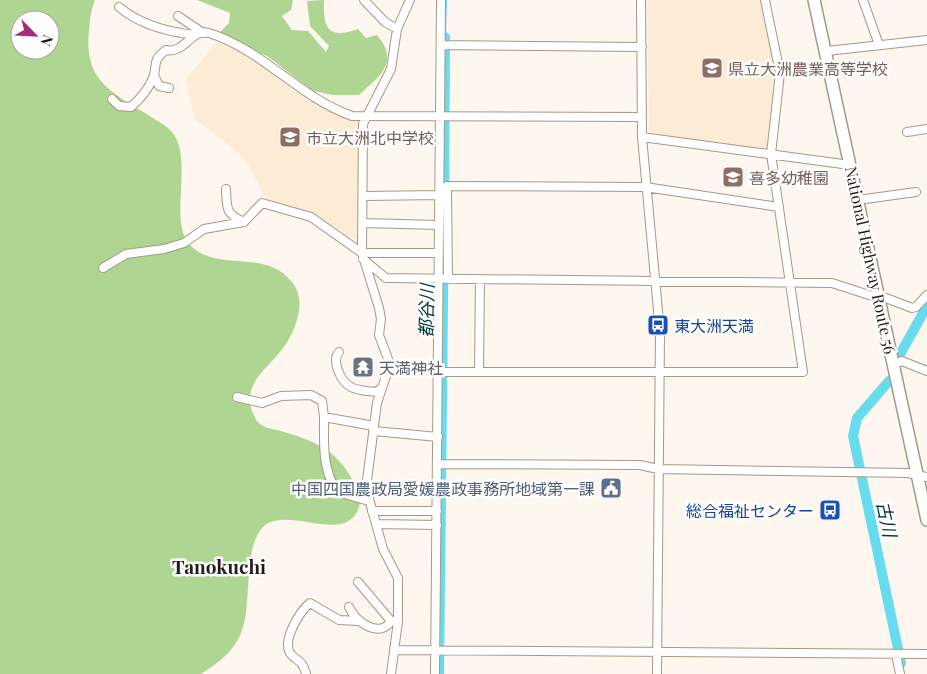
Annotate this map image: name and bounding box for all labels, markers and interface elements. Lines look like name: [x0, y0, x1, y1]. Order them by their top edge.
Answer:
north arrow: [10, 10, 60, 60]
text: N: [37, 32, 58, 49]
school or university icon: 県立大洲農業高等学校: [700, 56, 724, 80]
place label: 県立大洲農業高等学校: [728, 58, 888, 79]
school or university icon: 市立大洲北中学校: [278, 125, 302, 149]
place label: 市立大洲北中学校: [306, 127, 434, 148]
street label: National Highway Route 56: [841, 164, 901, 356]
school or university icon: 喜多幼稚園: [721, 165, 745, 189]
place label: 喜多幼稚園: [749, 167, 829, 188]
water label: 都谷川: [414, 282, 439, 338]
bus stop icon: 東大洲天満: [646, 313, 670, 337]
place label: 東大洲天満: [674, 315, 754, 336]
temple icon: 天満神社: [351, 355, 375, 379]
place label: 天満神社: [379, 357, 443, 378]
public building icon: 中国四国農政局愛媛農政事務所地域第一課: [599, 476, 623, 500]
place label: 中国四国農政局愛媛農政事務所地域第一課: [291, 478, 595, 499]
bus stop icon: 総合福祉センター: [818, 498, 842, 522]
water label: 古川: [872, 499, 903, 541]
place label: 総合福祉センター: [686, 500, 814, 521]
district label: Tanokuchi: [172, 553, 266, 579]

